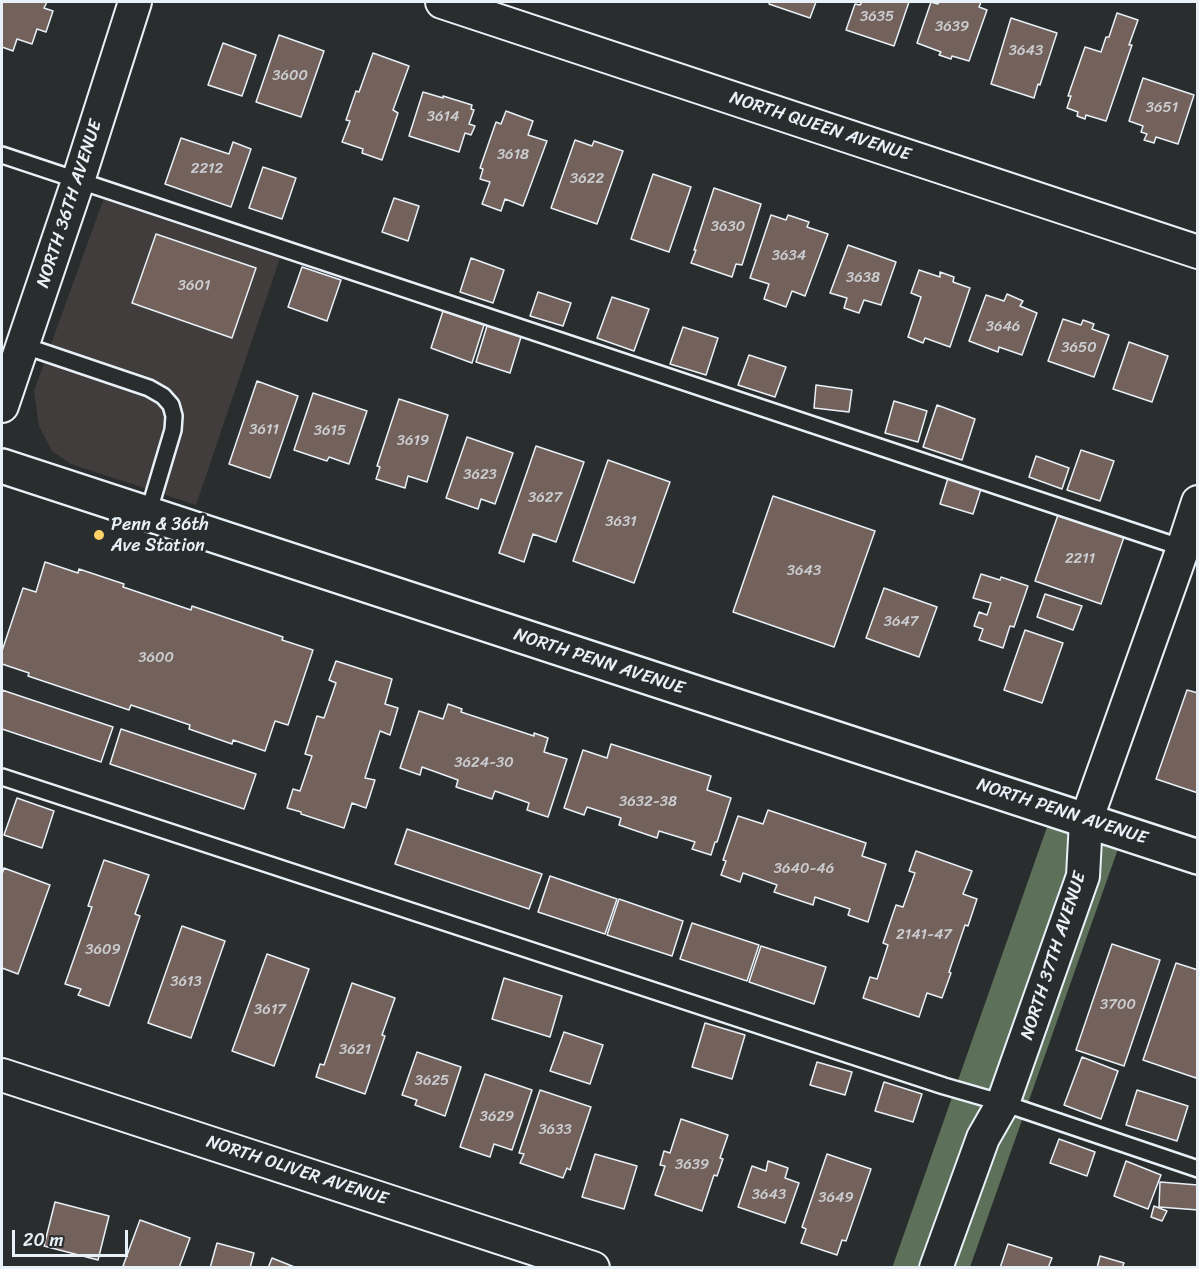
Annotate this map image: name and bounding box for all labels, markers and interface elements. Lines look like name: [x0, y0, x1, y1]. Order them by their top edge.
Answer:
house number: 3635: [860, 8, 894, 26]
house number: 3639: [935, 18, 969, 36]
house number: 3643: [1009, 42, 1043, 60]
house number: 3600: [272, 67, 308, 85]
street label: NORTH QUEEN AVENUE: [727, 88, 913, 166]
house number: 3651: [1146, 99, 1178, 117]
house number: 3614: [427, 108, 459, 126]
street label: NORTH 36TH AVENUE: [33, 117, 107, 291]
house number: 3618: [497, 146, 529, 164]
house number: 2212: [191, 160, 223, 178]
house number: 3622: [570, 170, 604, 188]
house number: 3630: [711, 218, 745, 236]
house number: 3634: [772, 247, 806, 265]
house number: 3638: [846, 269, 880, 287]
house number: 3601: [178, 277, 210, 295]
house number: 3646: [986, 318, 1020, 336]
house number: 3650: [1061, 339, 1097, 357]
house number: 3611: [249, 421, 279, 439]
house number: 3615: [314, 422, 346, 440]
house number: 3619: [397, 432, 429, 450]
house number: 3623: [463, 466, 497, 484]
house number: 3627: [528, 489, 562, 507]
house number: 3631: [605, 513, 637, 531]
place label: Penn & 36th Ave Station: [111, 514, 209, 556]
marker: Penn & 36th Ave Station: [92, 528, 106, 542]
house number: 2211: [1065, 550, 1095, 568]
house number: 3643: [787, 562, 821, 580]
house number: 3647: [884, 613, 918, 631]
street label: NORTH PENN AVENUE: [511, 624, 687, 700]
house number: 3600: [138, 649, 174, 667]
house number: 3624-30: [454, 754, 514, 772]
street label: NORTH PENN AVENUE: [974, 774, 1150, 850]
house number: 3632-38: [619, 793, 677, 811]
house number: 3640-46: [774, 860, 834, 878]
street label: NORTH 37TH AVENUE: [1017, 869, 1091, 1043]
house number: 2141-47: [896, 926, 952, 944]
house number: 3609: [85, 941, 121, 959]
house number: 3613: [170, 973, 202, 991]
house number: 3700: [1100, 996, 1136, 1014]
house number: 3617: [254, 1001, 286, 1019]
house number: 3621: [339, 1041, 371, 1059]
house number: 3625: [415, 1072, 449, 1090]
house number: 3629: [480, 1108, 514, 1126]
house number: 3633: [538, 1121, 572, 1139]
street label: NORTH OLIVER AVENUE: [204, 1131, 390, 1211]
house number: 3639: [675, 1156, 709, 1174]
house number: 3643: [752, 1186, 786, 1204]
house number: 3649: [818, 1189, 854, 1207]
scale bar: [15, 1218, 130, 1256]
text: 20 m: [23, 1224, 63, 1256]

